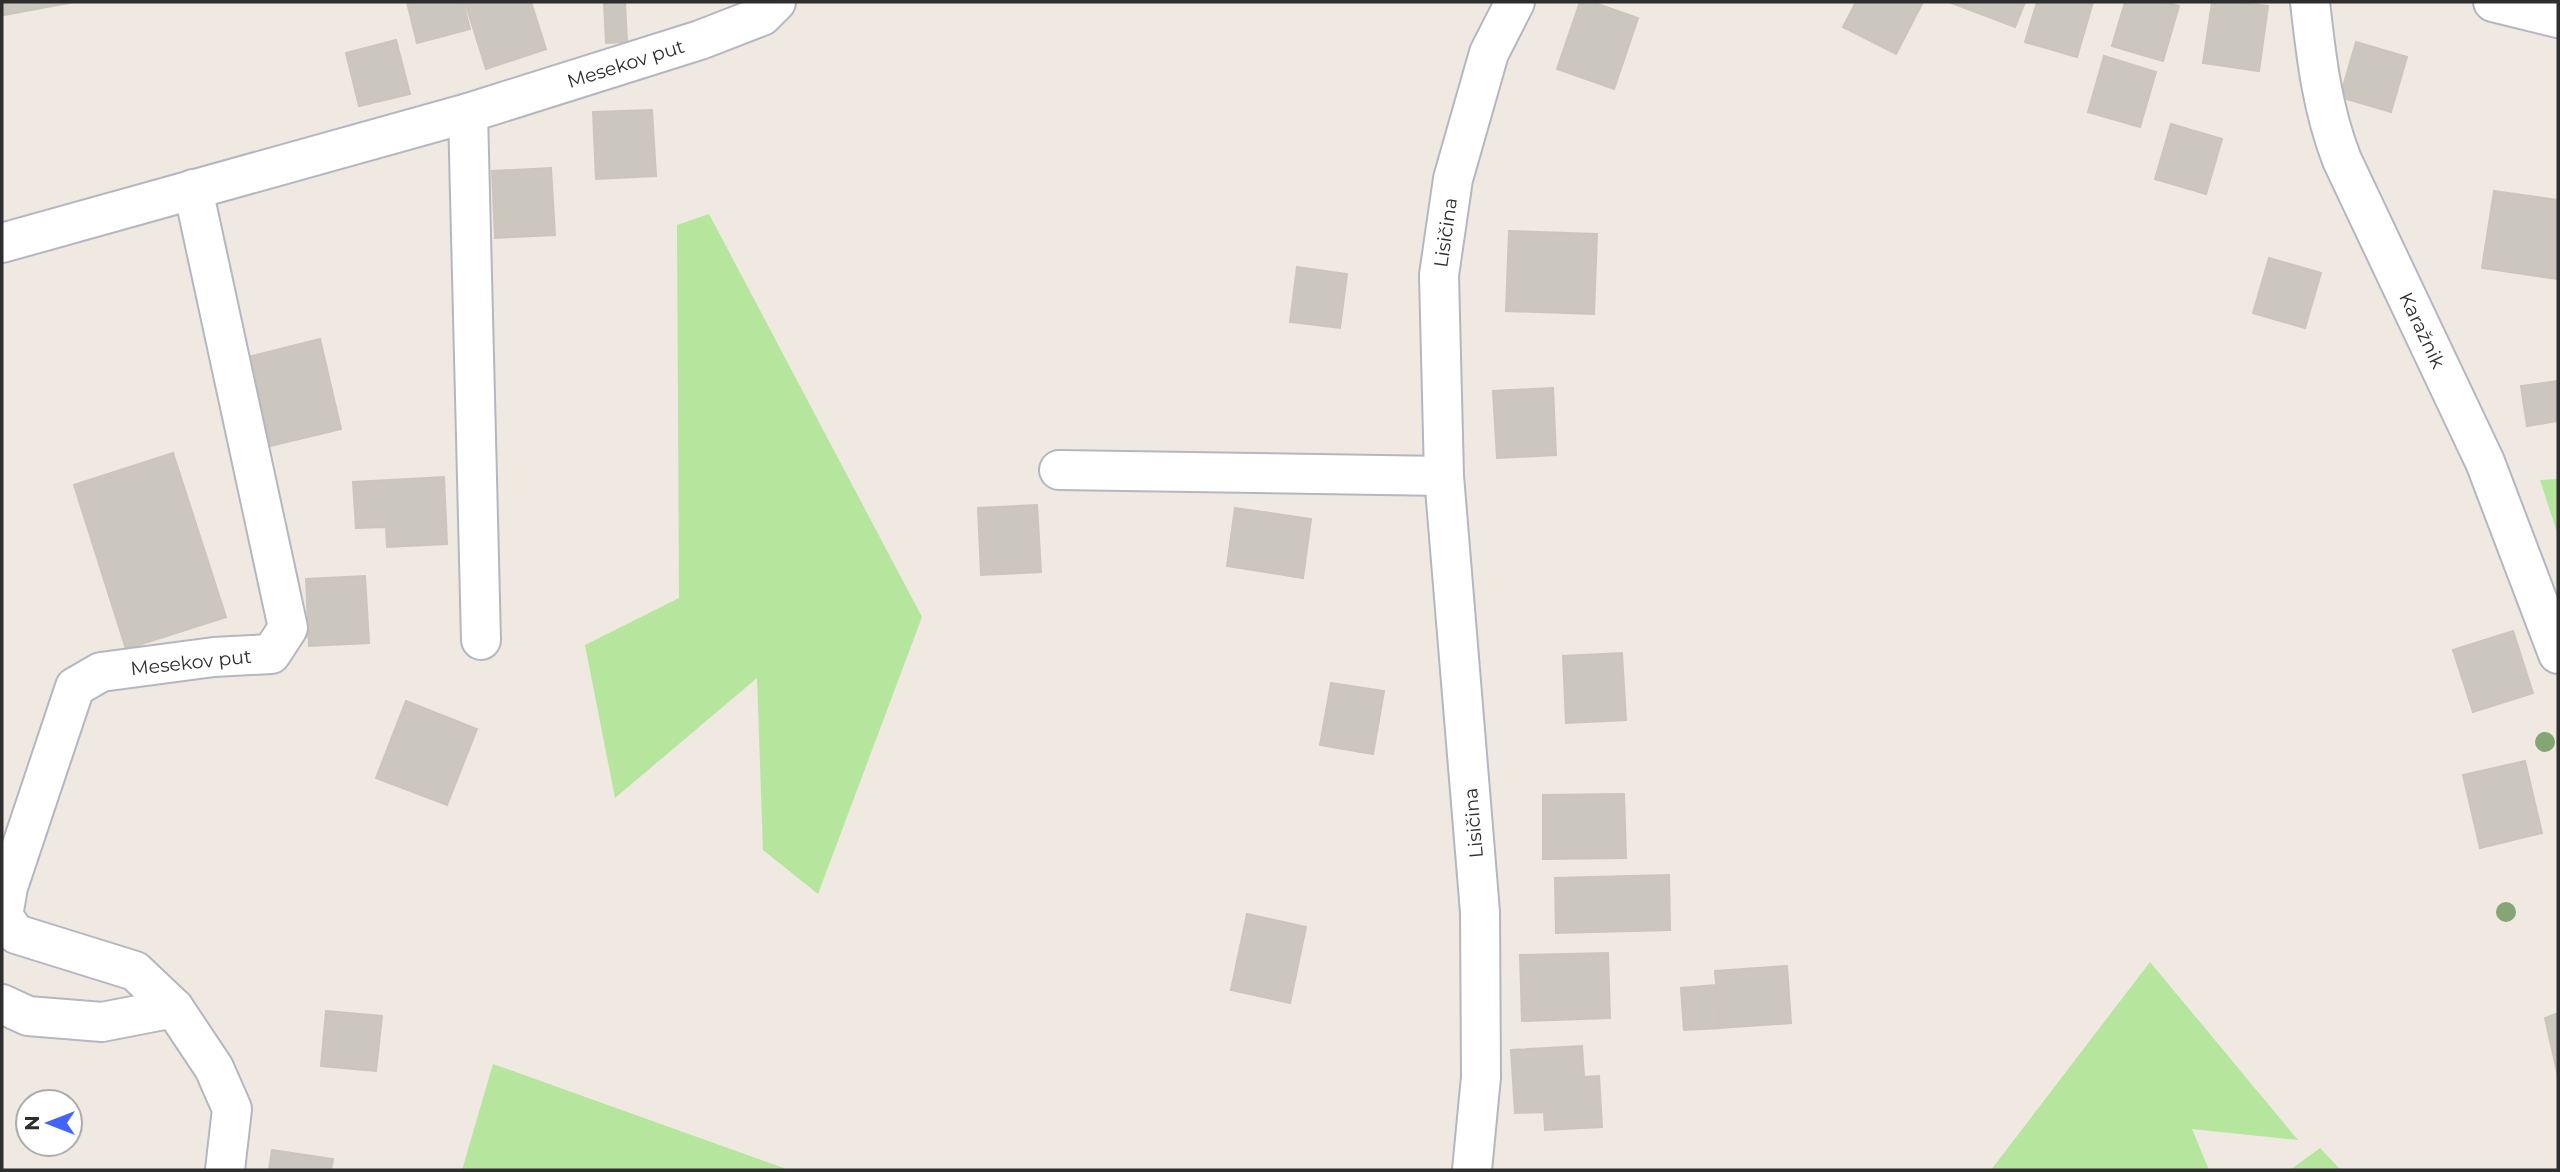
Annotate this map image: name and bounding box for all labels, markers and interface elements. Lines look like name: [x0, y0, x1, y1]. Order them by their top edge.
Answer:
street label: Mesekov put: [564, 35, 688, 93]
street label: Lisičina: [1429, 196, 1462, 269]
street label: Karažnik: [2394, 289, 2450, 373]
street label: Mesekov put: [129, 645, 253, 680]
street label: Lisičina: [1459, 787, 1488, 859]
north arrow: [14, 1088, 84, 1158]
text: N: [21, 1115, 44, 1131]

